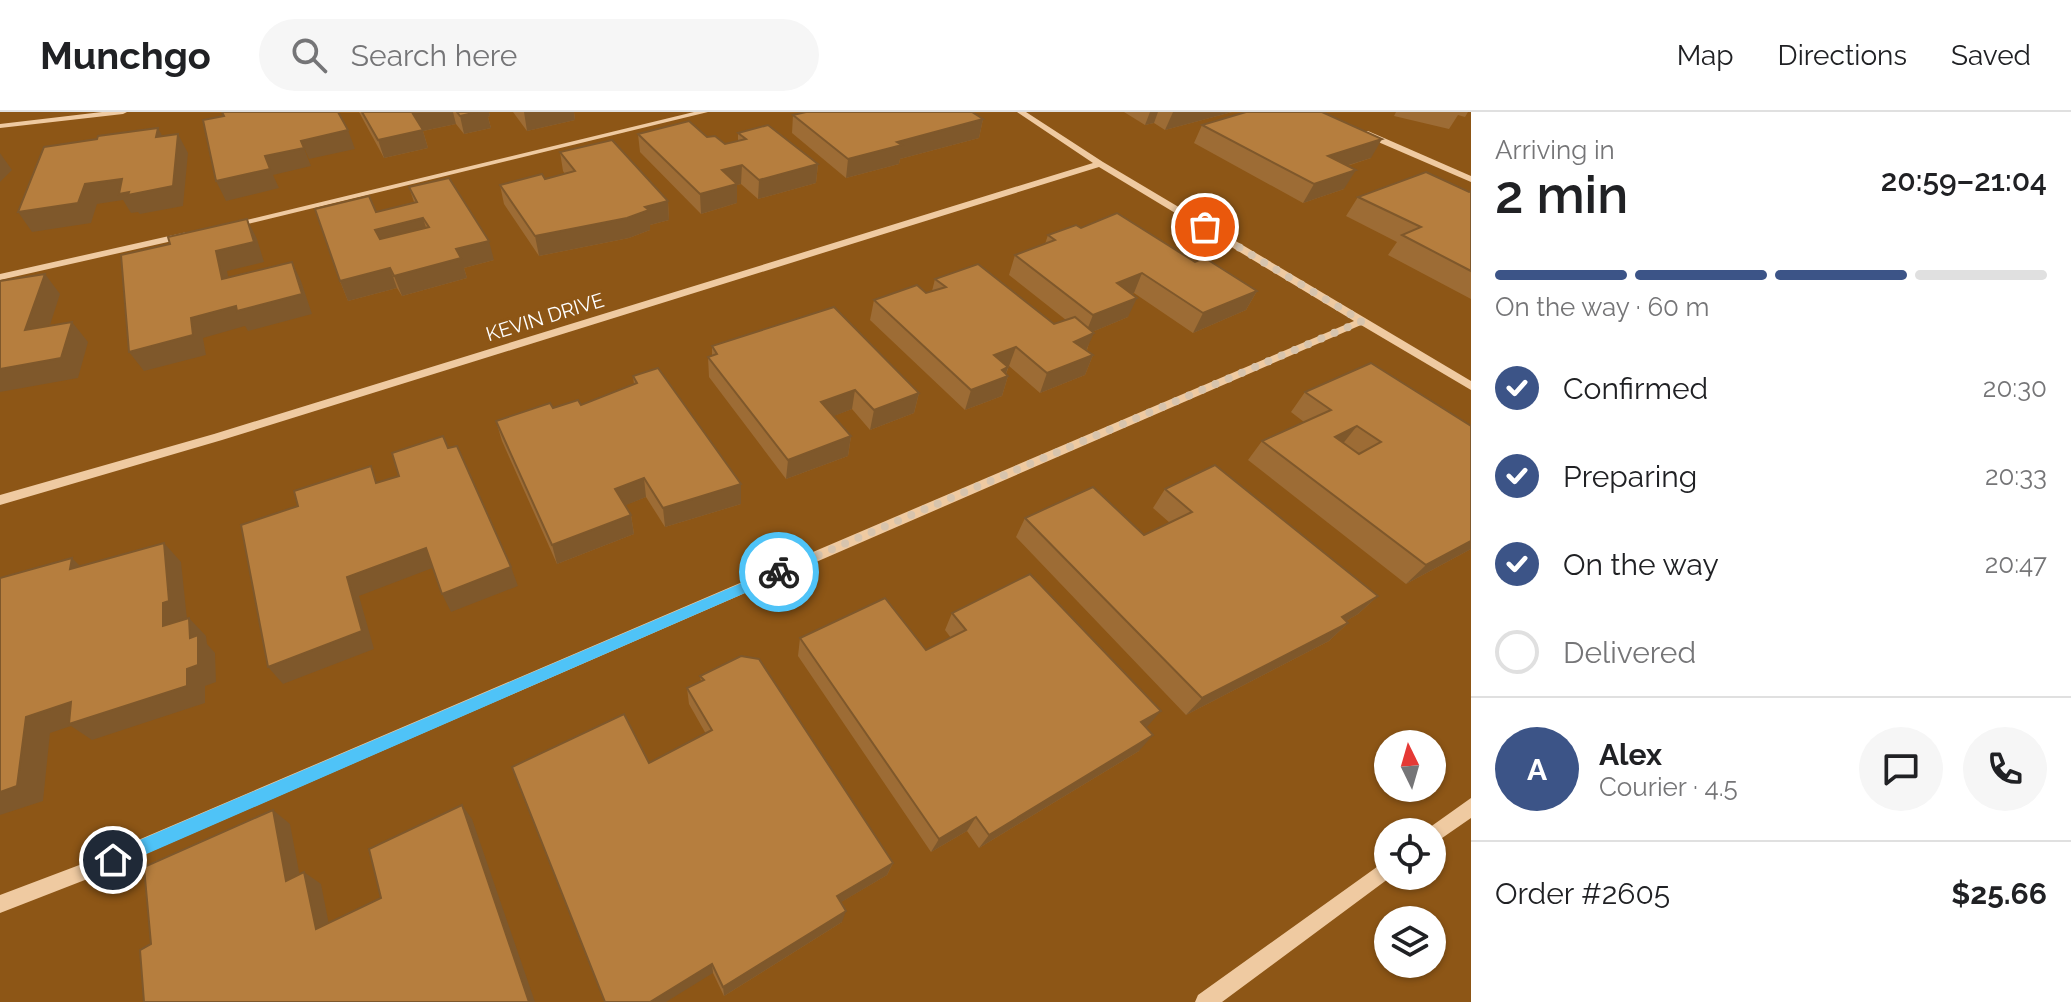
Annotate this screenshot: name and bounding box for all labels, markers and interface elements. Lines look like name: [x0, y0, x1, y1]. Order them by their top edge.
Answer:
search box: [259, 19, 819, 91]
text: Munchgo: [40, 33, 211, 78]
icon: search: [287, 33, 331, 77]
text: Search here: [351, 38, 517, 73]
text: Map: [1677, 39, 1734, 72]
text: Directions: [1778, 39, 1907, 72]
text: Saved: [1951, 39, 2031, 72]
text: Arriving in: [1495, 135, 1615, 165]
text: 20:59–21:04: [1881, 163, 2047, 198]
text: 2 min: [1495, 164, 1628, 225]
pin: [1171, 193, 1239, 261]
icon: bag: [1183, 205, 1227, 249]
street label: KEVIN DRIVE: [483, 288, 607, 346]
text: On the way · 60 m: [1495, 292, 1710, 322]
icon: check: [1495, 366, 1539, 410]
text: Confirmed: [1563, 371, 1708, 406]
text: 20:30: [1983, 373, 2047, 403]
icon: check: [1495, 454, 1539, 498]
text: Preparing: [1563, 459, 1697, 494]
text: 20:33: [1985, 461, 2047, 491]
courier: [739, 532, 819, 612]
icon: check: [1495, 542, 1539, 586]
text: On the way: [1563, 547, 1719, 582]
text: 20:47: [1985, 549, 2047, 579]
icon: bike: [757, 550, 801, 594]
text: Delivered: [1563, 635, 1696, 670]
button: chat: [1859, 727, 1943, 811]
button: phone: [1963, 727, 2047, 811]
north arrow: [1374, 730, 1446, 802]
map controls: [1374, 730, 1446, 978]
text: Alex: [1599, 737, 1662, 772]
text: A: [1527, 752, 1547, 787]
text: Courier · 4.5: [1599, 772, 1738, 802]
button: locate: [1374, 818, 1446, 890]
pin: [79, 826, 147, 894]
icon: home: [91, 838, 135, 882]
text: Order #2605: [1495, 876, 1670, 911]
text: $25.66: [1951, 876, 2047, 911]
button: layers: [1374, 906, 1446, 978]

